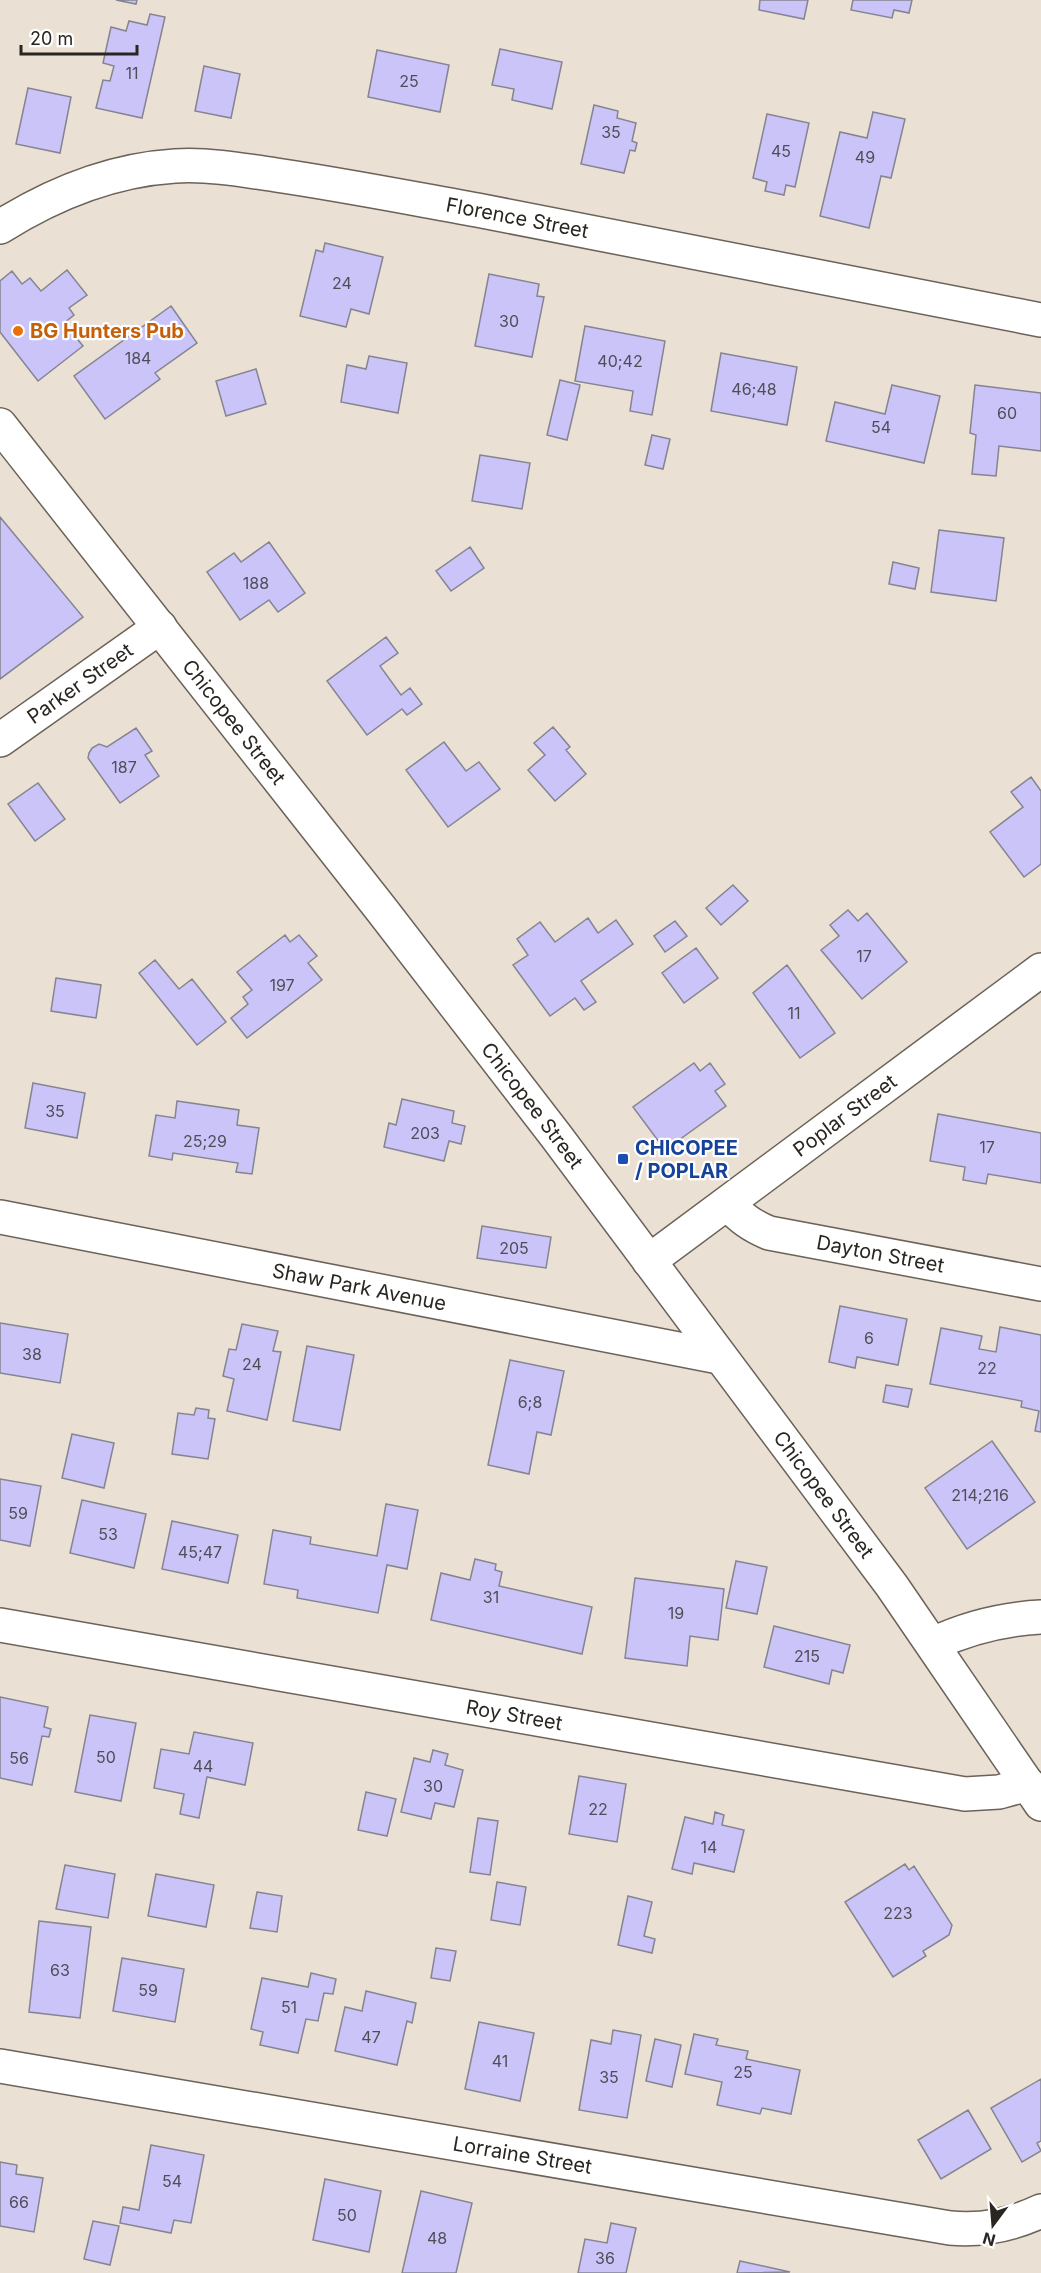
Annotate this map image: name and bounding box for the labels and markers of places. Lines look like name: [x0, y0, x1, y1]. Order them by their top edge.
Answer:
place label: BG Hunters Pub: [30, 319, 184, 343]
marker: BG Hunters Pub: [11, 324, 25, 338]
place label: CHICOPEE / POPLAR: [635, 1136, 738, 1183]
marker: CHICOPEE / POPLAR: [616, 1152, 630, 1166]

